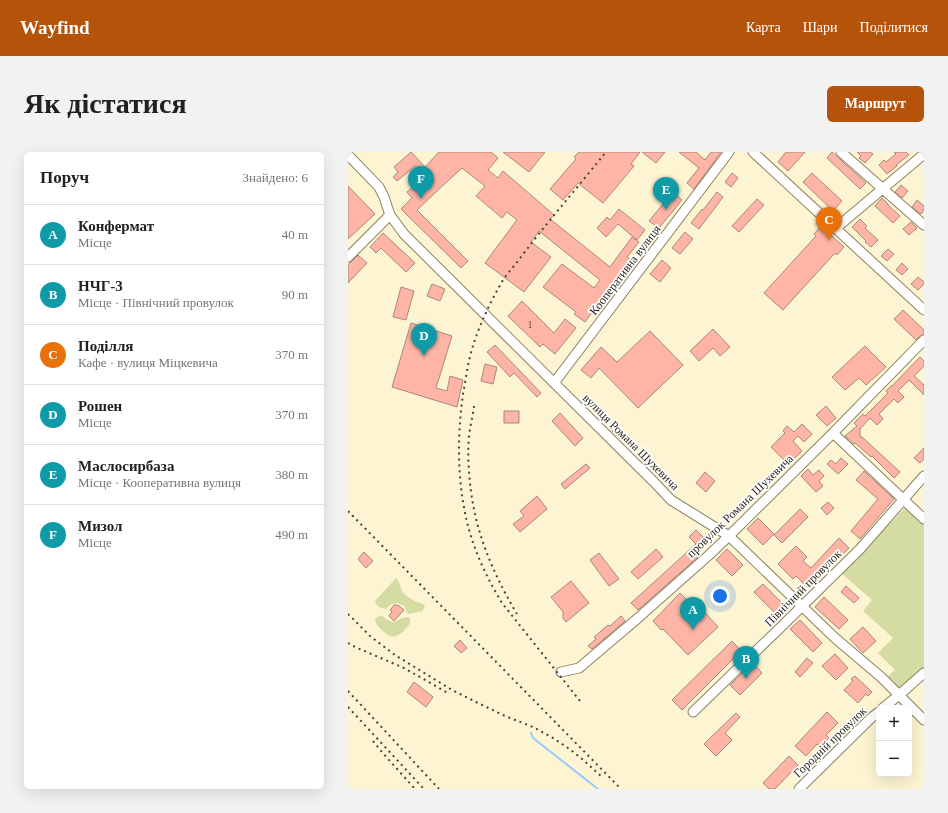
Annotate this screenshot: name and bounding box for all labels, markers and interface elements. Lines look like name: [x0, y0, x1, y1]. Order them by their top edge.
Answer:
text: Wayfind: [20, 17, 90, 38]
text: Карта: [746, 20, 781, 35]
text: Шари: [803, 20, 838, 35]
text: Поділитися: [860, 20, 928, 35]
button: Маршрут: [827, 86, 924, 122]
text: Як дістатися: [24, 88, 187, 119]
pin: F: [408, 166, 434, 199]
text: Поруч: [40, 168, 89, 187]
text: Знайдено: 6: [243, 170, 308, 185]
pin: E: [653, 177, 679, 210]
pin: C: [816, 207, 842, 240]
text: Конфермат: [78, 218, 154, 234]
street label: Кооперативна вулиця: [587, 222, 664, 318]
text: A: [48, 227, 58, 242]
text: 40 m: [282, 227, 308, 242]
text: Місце: [78, 235, 112, 250]
text: НЧГ-3: [78, 278, 123, 294]
text: B: [49, 287, 57, 302]
text: 90 m: [282, 287, 308, 302]
text: Місце · Північний провулок: [78, 295, 234, 310]
house number: 1: [528, 319, 533, 330]
pin: D: [411, 323, 437, 356]
text: Поділля: [78, 338, 133, 354]
text: C: [48, 347, 58, 362]
text: 370 m: [275, 347, 308, 362]
text: Кафе · вулиця Міцкевича: [78, 355, 218, 370]
street label: вулиця Романа Шухевича: [580, 391, 683, 494]
text: Рошен: [78, 398, 122, 414]
text: D: [48, 407, 58, 422]
text: 370 m: [275, 407, 308, 422]
text: Місце: [78, 415, 112, 430]
street label: провулок Романа Шухевича: [684, 451, 797, 560]
text: Маслосирбаза: [78, 458, 174, 474]
text: E: [49, 467, 57, 482]
text: 380 m: [275, 467, 308, 482]
text: Місце · Кооперативна вулиця: [78, 475, 241, 490]
text: Мизол: [78, 518, 122, 534]
text: F: [49, 527, 57, 542]
text: 490 m: [275, 527, 308, 542]
text: Місце: [78, 535, 112, 550]
street label: Північний провулок: [762, 547, 844, 629]
your location: [710, 586, 730, 606]
pin: A: [680, 597, 706, 630]
pin: B: [733, 646, 759, 679]
street label: Городній провулок: [791, 704, 869, 780]
map controls: [876, 705, 912, 777]
button: +: [876, 705, 912, 741]
button: −: [876, 741, 912, 777]

